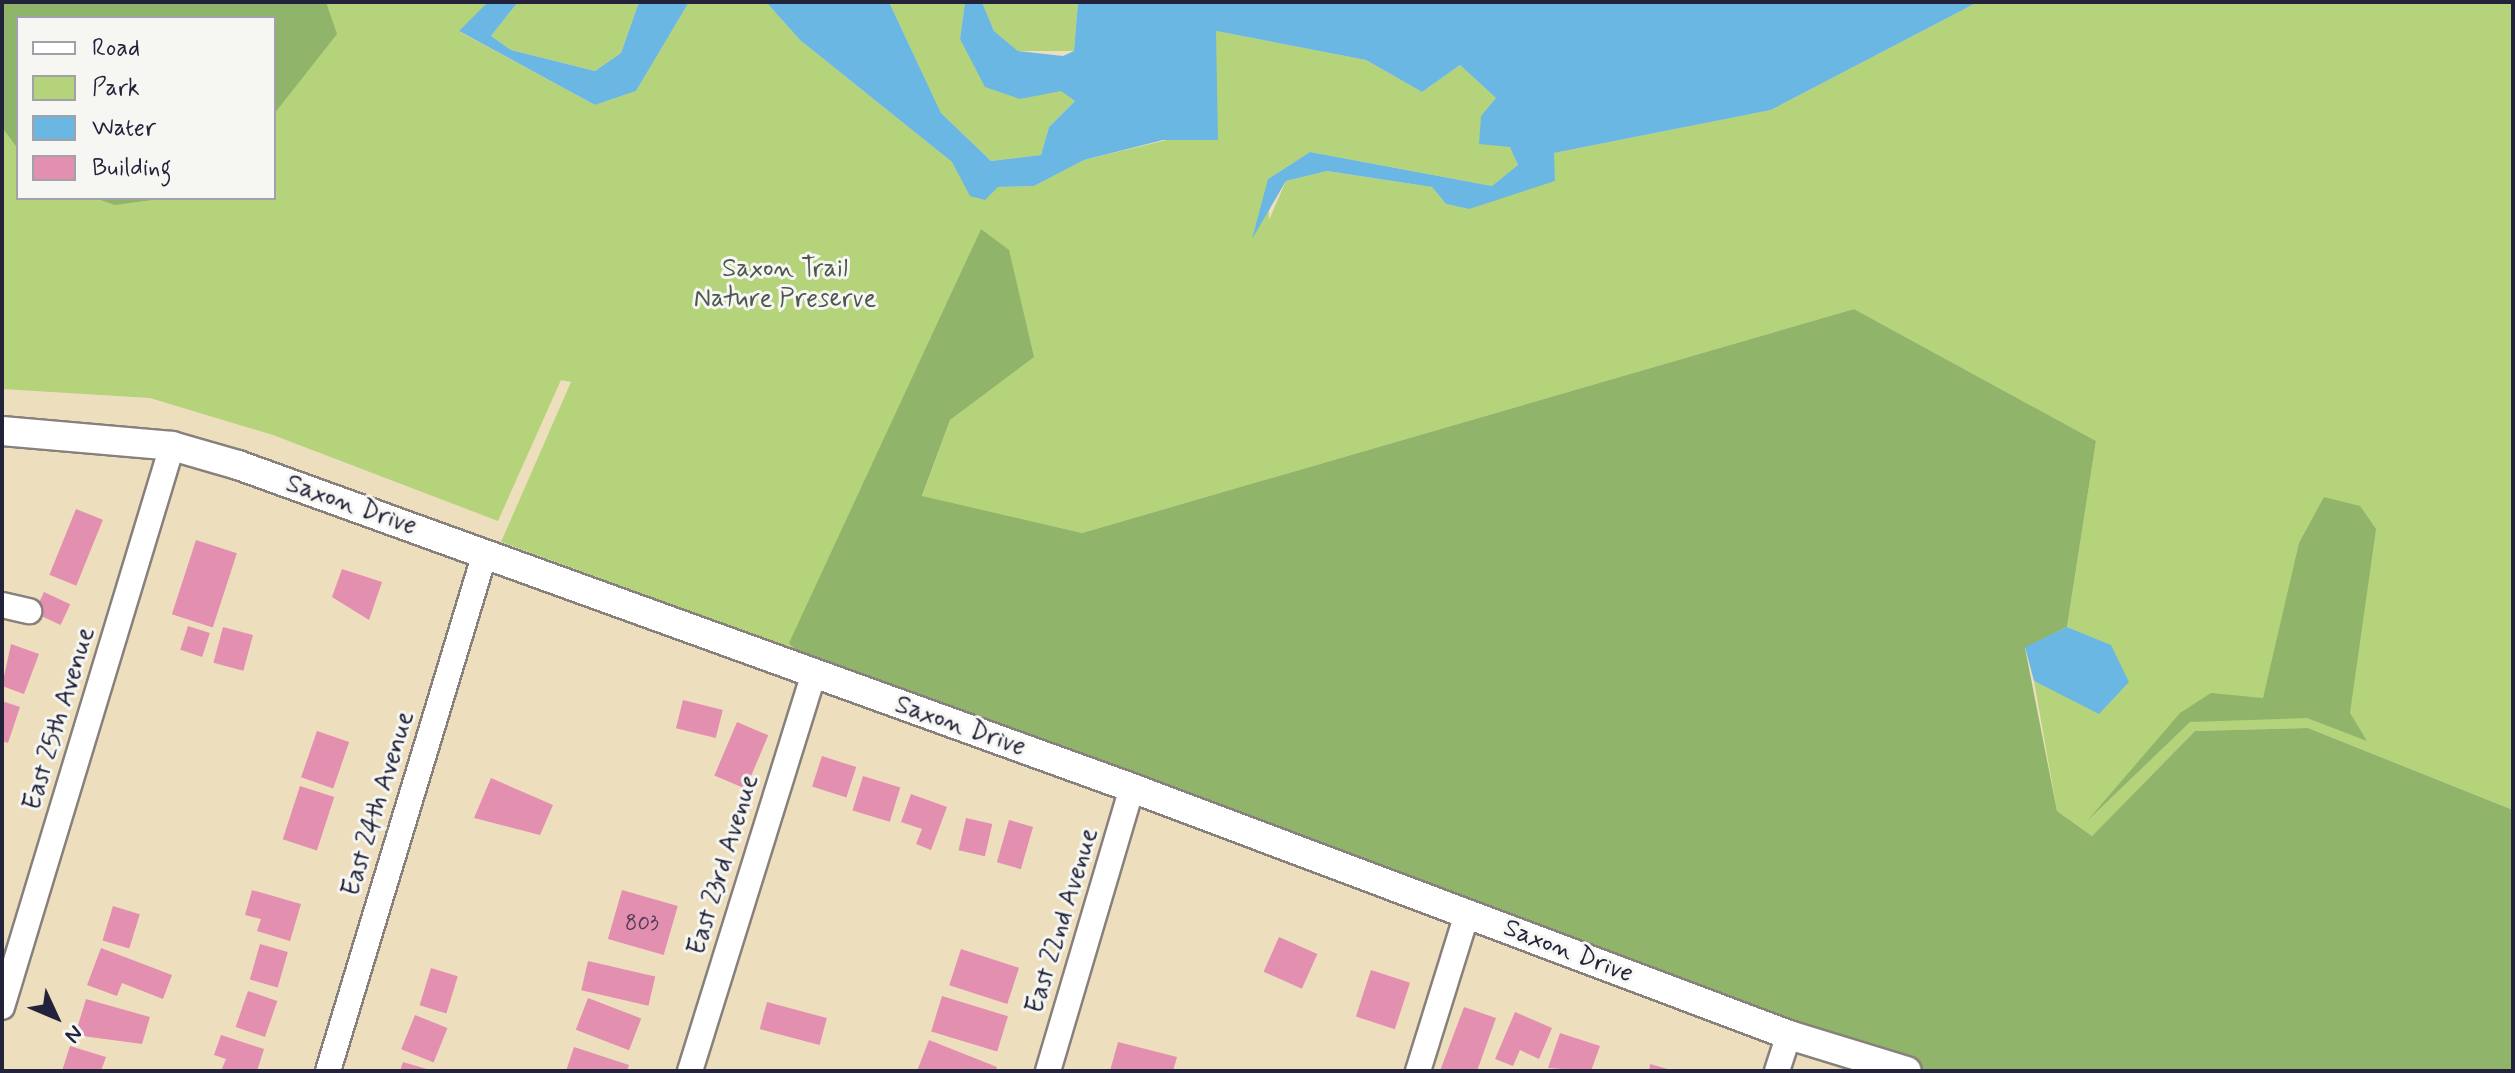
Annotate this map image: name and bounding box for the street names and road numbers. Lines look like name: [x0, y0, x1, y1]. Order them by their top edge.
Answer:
street label: Saxon Drive: [282, 469, 420, 543]
street label: East 25th Avenue: [17, 624, 103, 814]
street label: Saxon Drive: [891, 690, 1029, 764]
street label: East 24th Avenue: [336, 708, 422, 900]
street label: East 23rd Avenue: [682, 770, 766, 960]
street label: East 22nd Avenue: [1020, 824, 1106, 1018]
street label: Saxon Drive: [1499, 913, 1637, 991]

